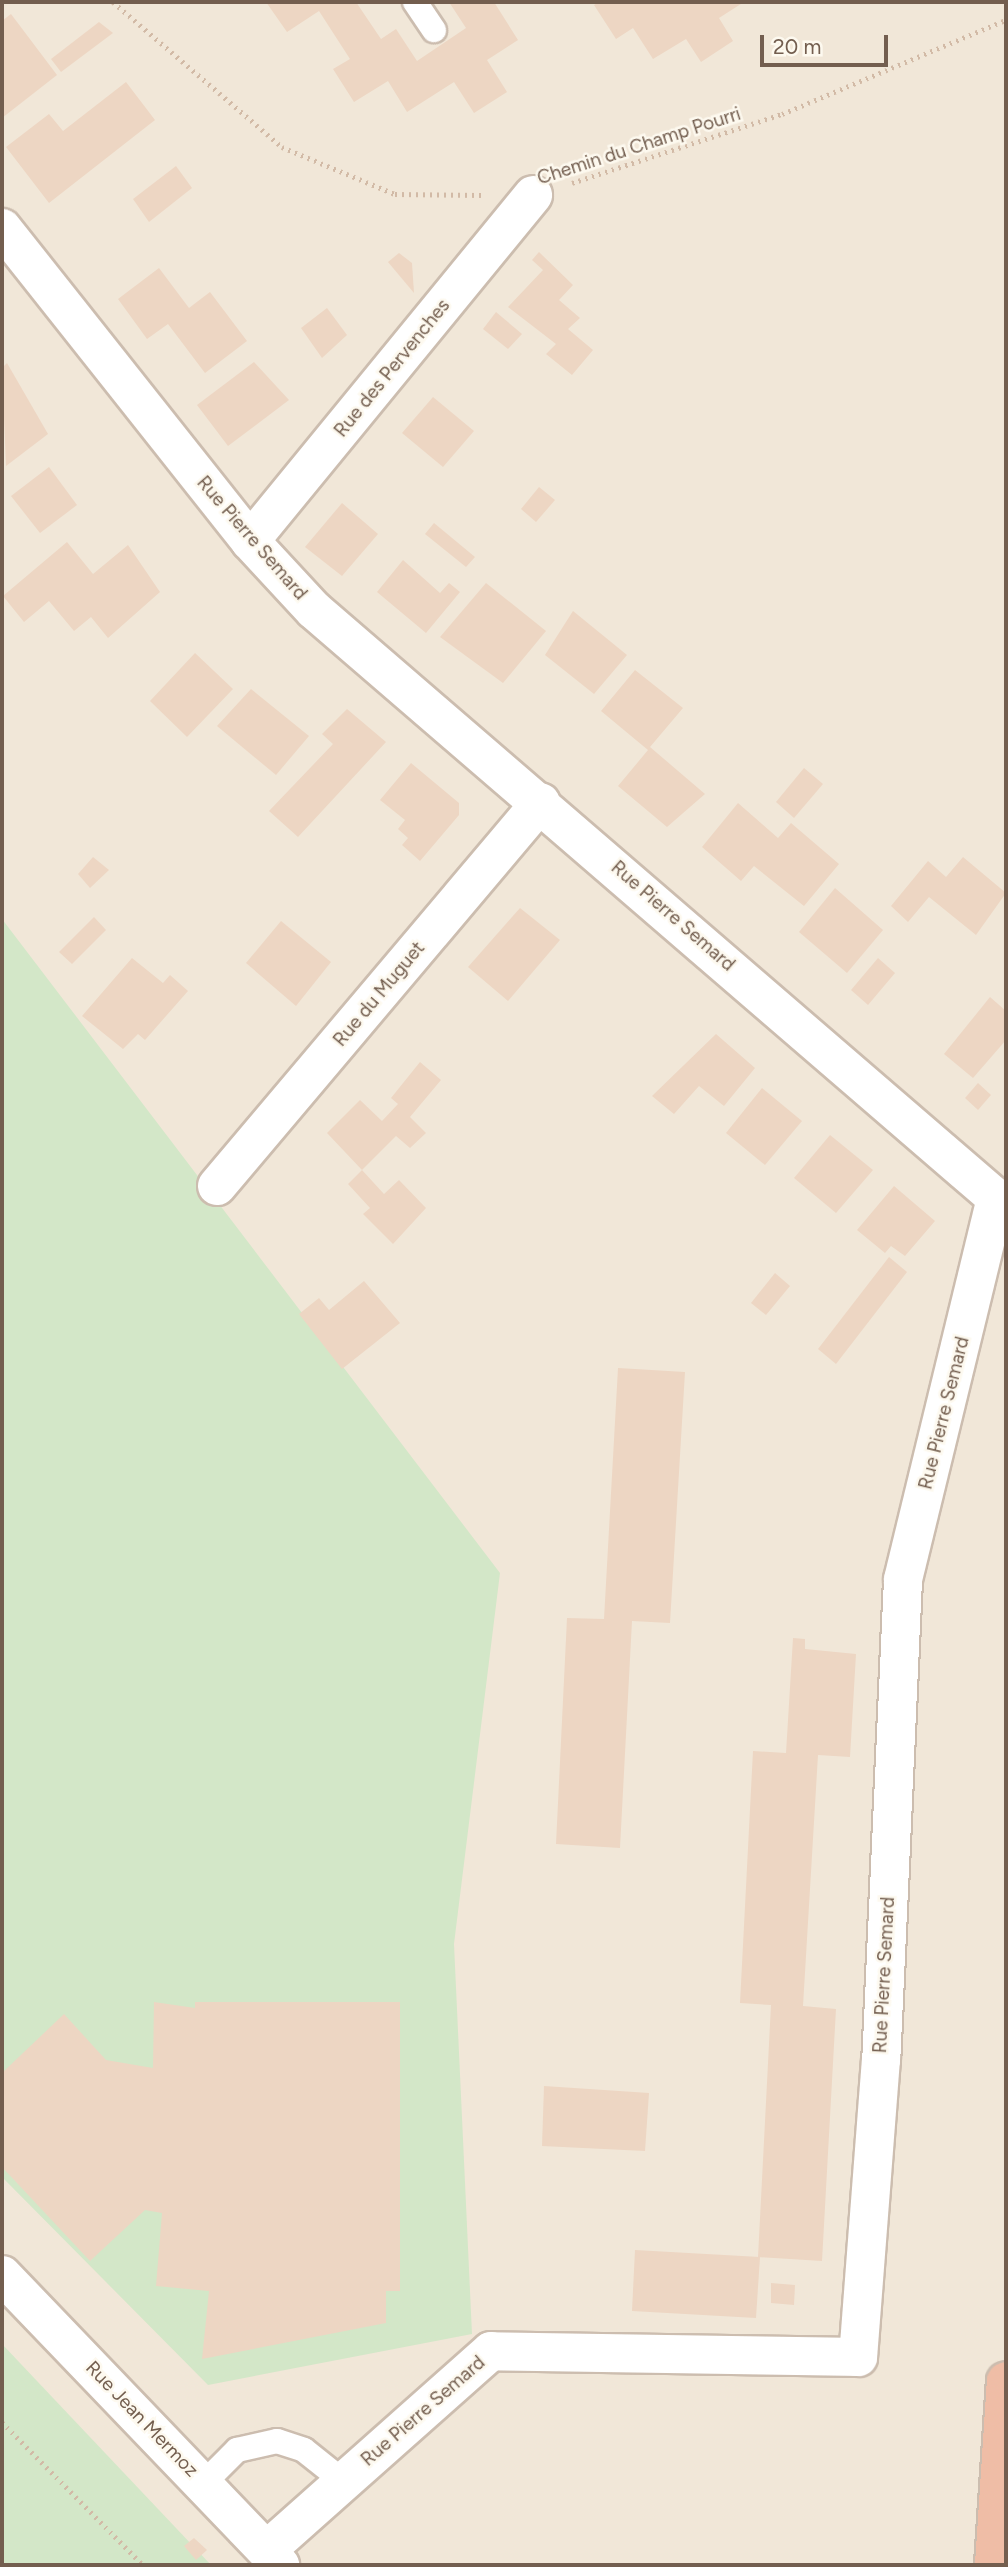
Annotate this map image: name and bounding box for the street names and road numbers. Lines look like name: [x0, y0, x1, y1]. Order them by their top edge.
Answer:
street label: Chemin du Champ Pourri: [534, 102, 744, 190]
street label: Rue des Pervenches: [329, 294, 455, 442]
street label: Rue Pierre Semard: [192, 471, 312, 605]
street label: Rue Pierre Semard: [606, 856, 740, 976]
street label: Rue du Muguet: [328, 937, 430, 1051]
street label: Rue Pierre Semard: [914, 1334, 974, 1492]
street label: Rue Pierre Semard: [869, 1896, 899, 2054]
street label: Rue Pierre Semard: [356, 2351, 490, 2471]
street label: Rue Jean Mermoz: [81, 2356, 203, 2482]

